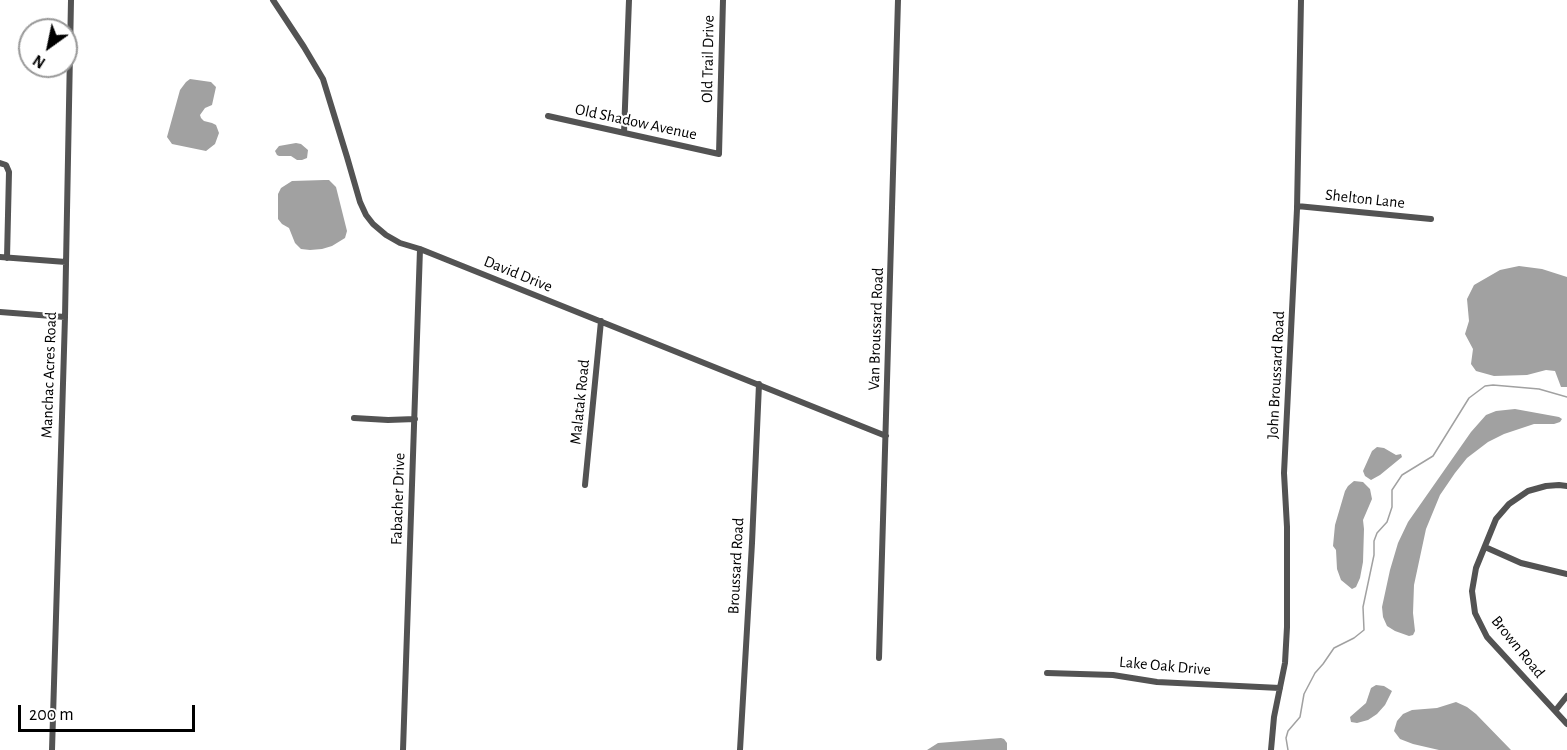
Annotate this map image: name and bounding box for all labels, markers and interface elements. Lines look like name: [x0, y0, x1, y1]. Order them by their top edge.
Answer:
street label: Old Trail Drive: [698, 15, 718, 103]
north arrow: [18, 18, 78, 78]
text: N: [30, 52, 48, 71]
street label: Old Shadow Avenue: [573, 100, 699, 144]
street label: Shelton Lane: [1324, 185, 1406, 213]
street label: David Drive: [481, 252, 555, 296]
street label: Van Broussard Road: [864, 267, 888, 391]
street label: Manchac Acres Road: [37, 311, 61, 439]
street label: John Broussard Road: [1263, 311, 1289, 439]
street label: Malatak Road: [566, 359, 594, 445]
street label: Fabacher Drive: [387, 452, 409, 546]
street label: Broussard Road: [724, 517, 748, 615]
street label: Brown Road: [1487, 612, 1549, 682]
street label: Lake Oak Drive: [1118, 652, 1212, 680]
scale bar: [21, 693, 198, 731]
text: 200 m: [29, 706, 74, 724]

